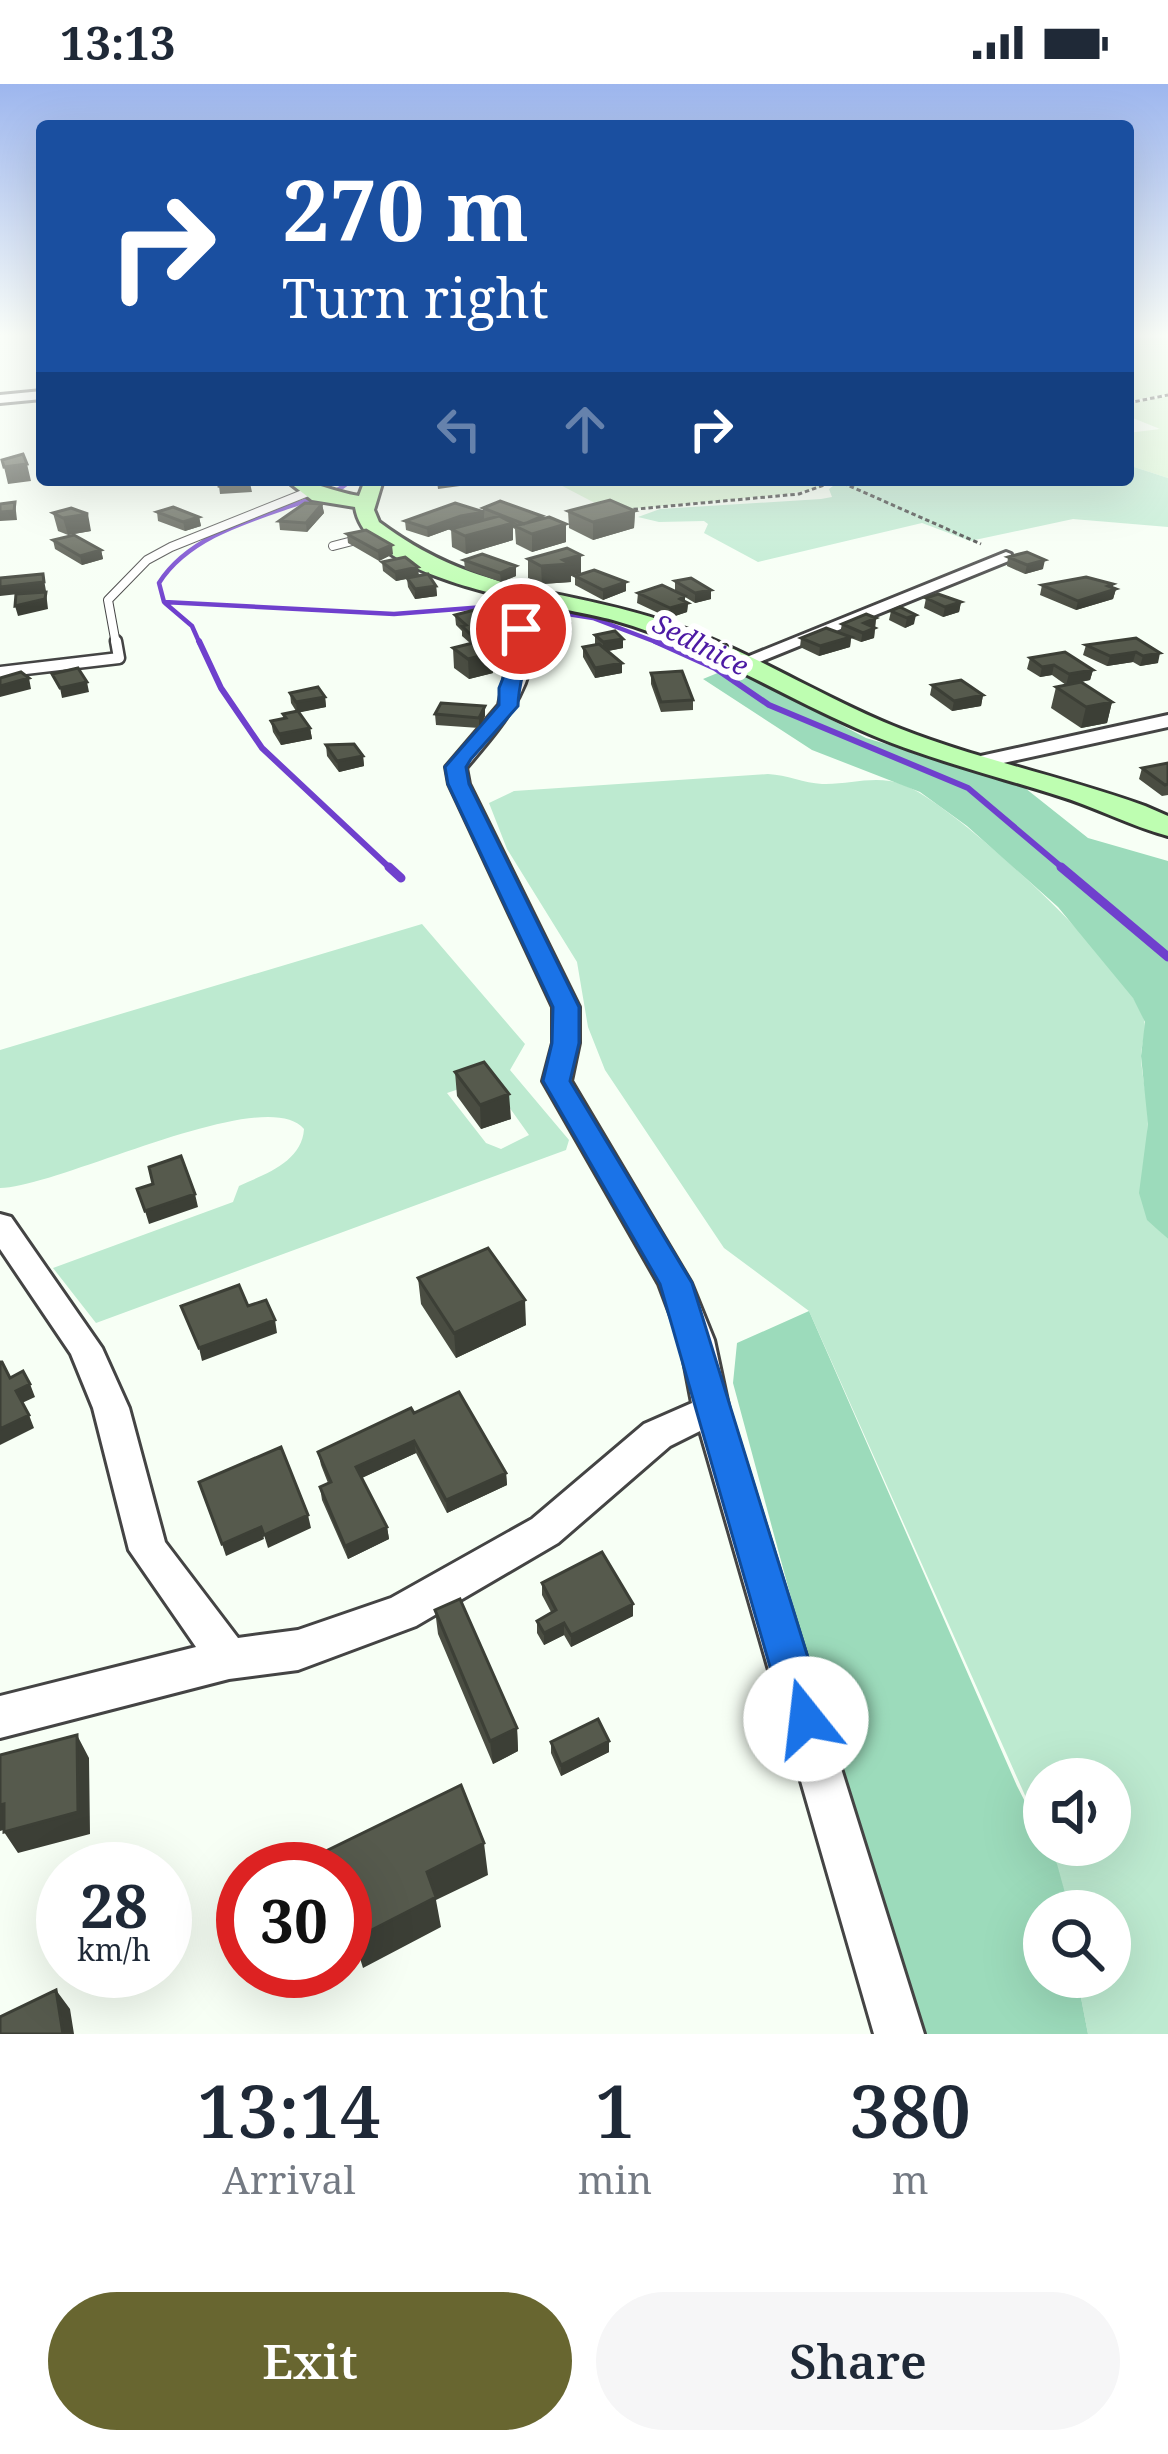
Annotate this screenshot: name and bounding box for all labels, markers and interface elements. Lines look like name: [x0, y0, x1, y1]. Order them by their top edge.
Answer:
text: 13:13: [60, 12, 175, 73]
text: 270 m: [282, 151, 529, 266]
icon: right: [84, 168, 240, 324]
text: Turn right: [282, 260, 549, 334]
icon: left: [426, 396, 492, 462]
icon: ahead: [552, 396, 618, 462]
icon: right: [678, 396, 744, 462]
pin: [470, 578, 572, 680]
icon: arrive: [488, 596, 554, 662]
water label: Sedlnice: [647, 604, 755, 684]
position arrow: [743, 1656, 869, 1782]
map controls: [1023, 1758, 1131, 1998]
button: sound: [1023, 1758, 1131, 1866]
speed limit sign: 30: [216, 1842, 372, 1998]
text: 28: [80, 1864, 148, 1946]
button: search: [1023, 1890, 1131, 1998]
text: km/h: [77, 1929, 151, 1970]
text: 13:14: [197, 2061, 381, 2159]
text: 1: [595, 2061, 635, 2159]
text: 380: [849, 2061, 971, 2159]
text: Arrival: [222, 2152, 356, 2205]
text: min: [578, 2152, 652, 2205]
text: m: [892, 2152, 929, 2205]
button: Exit: [48, 2292, 572, 2430]
button: Share: [596, 2292, 1120, 2430]

